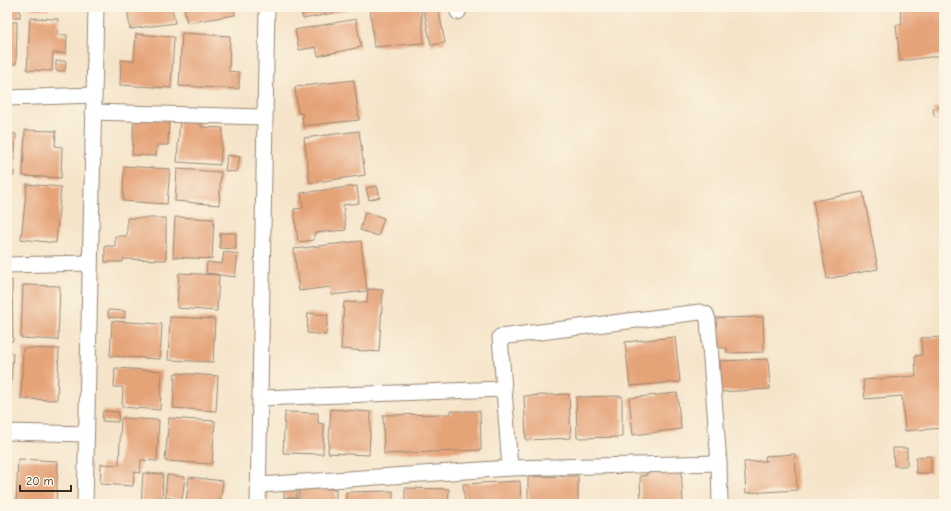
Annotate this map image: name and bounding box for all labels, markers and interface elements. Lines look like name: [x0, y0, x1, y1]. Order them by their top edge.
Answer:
scale bar: [20, 467, 71, 493]
text: 20 m: [26, 474, 54, 488]

